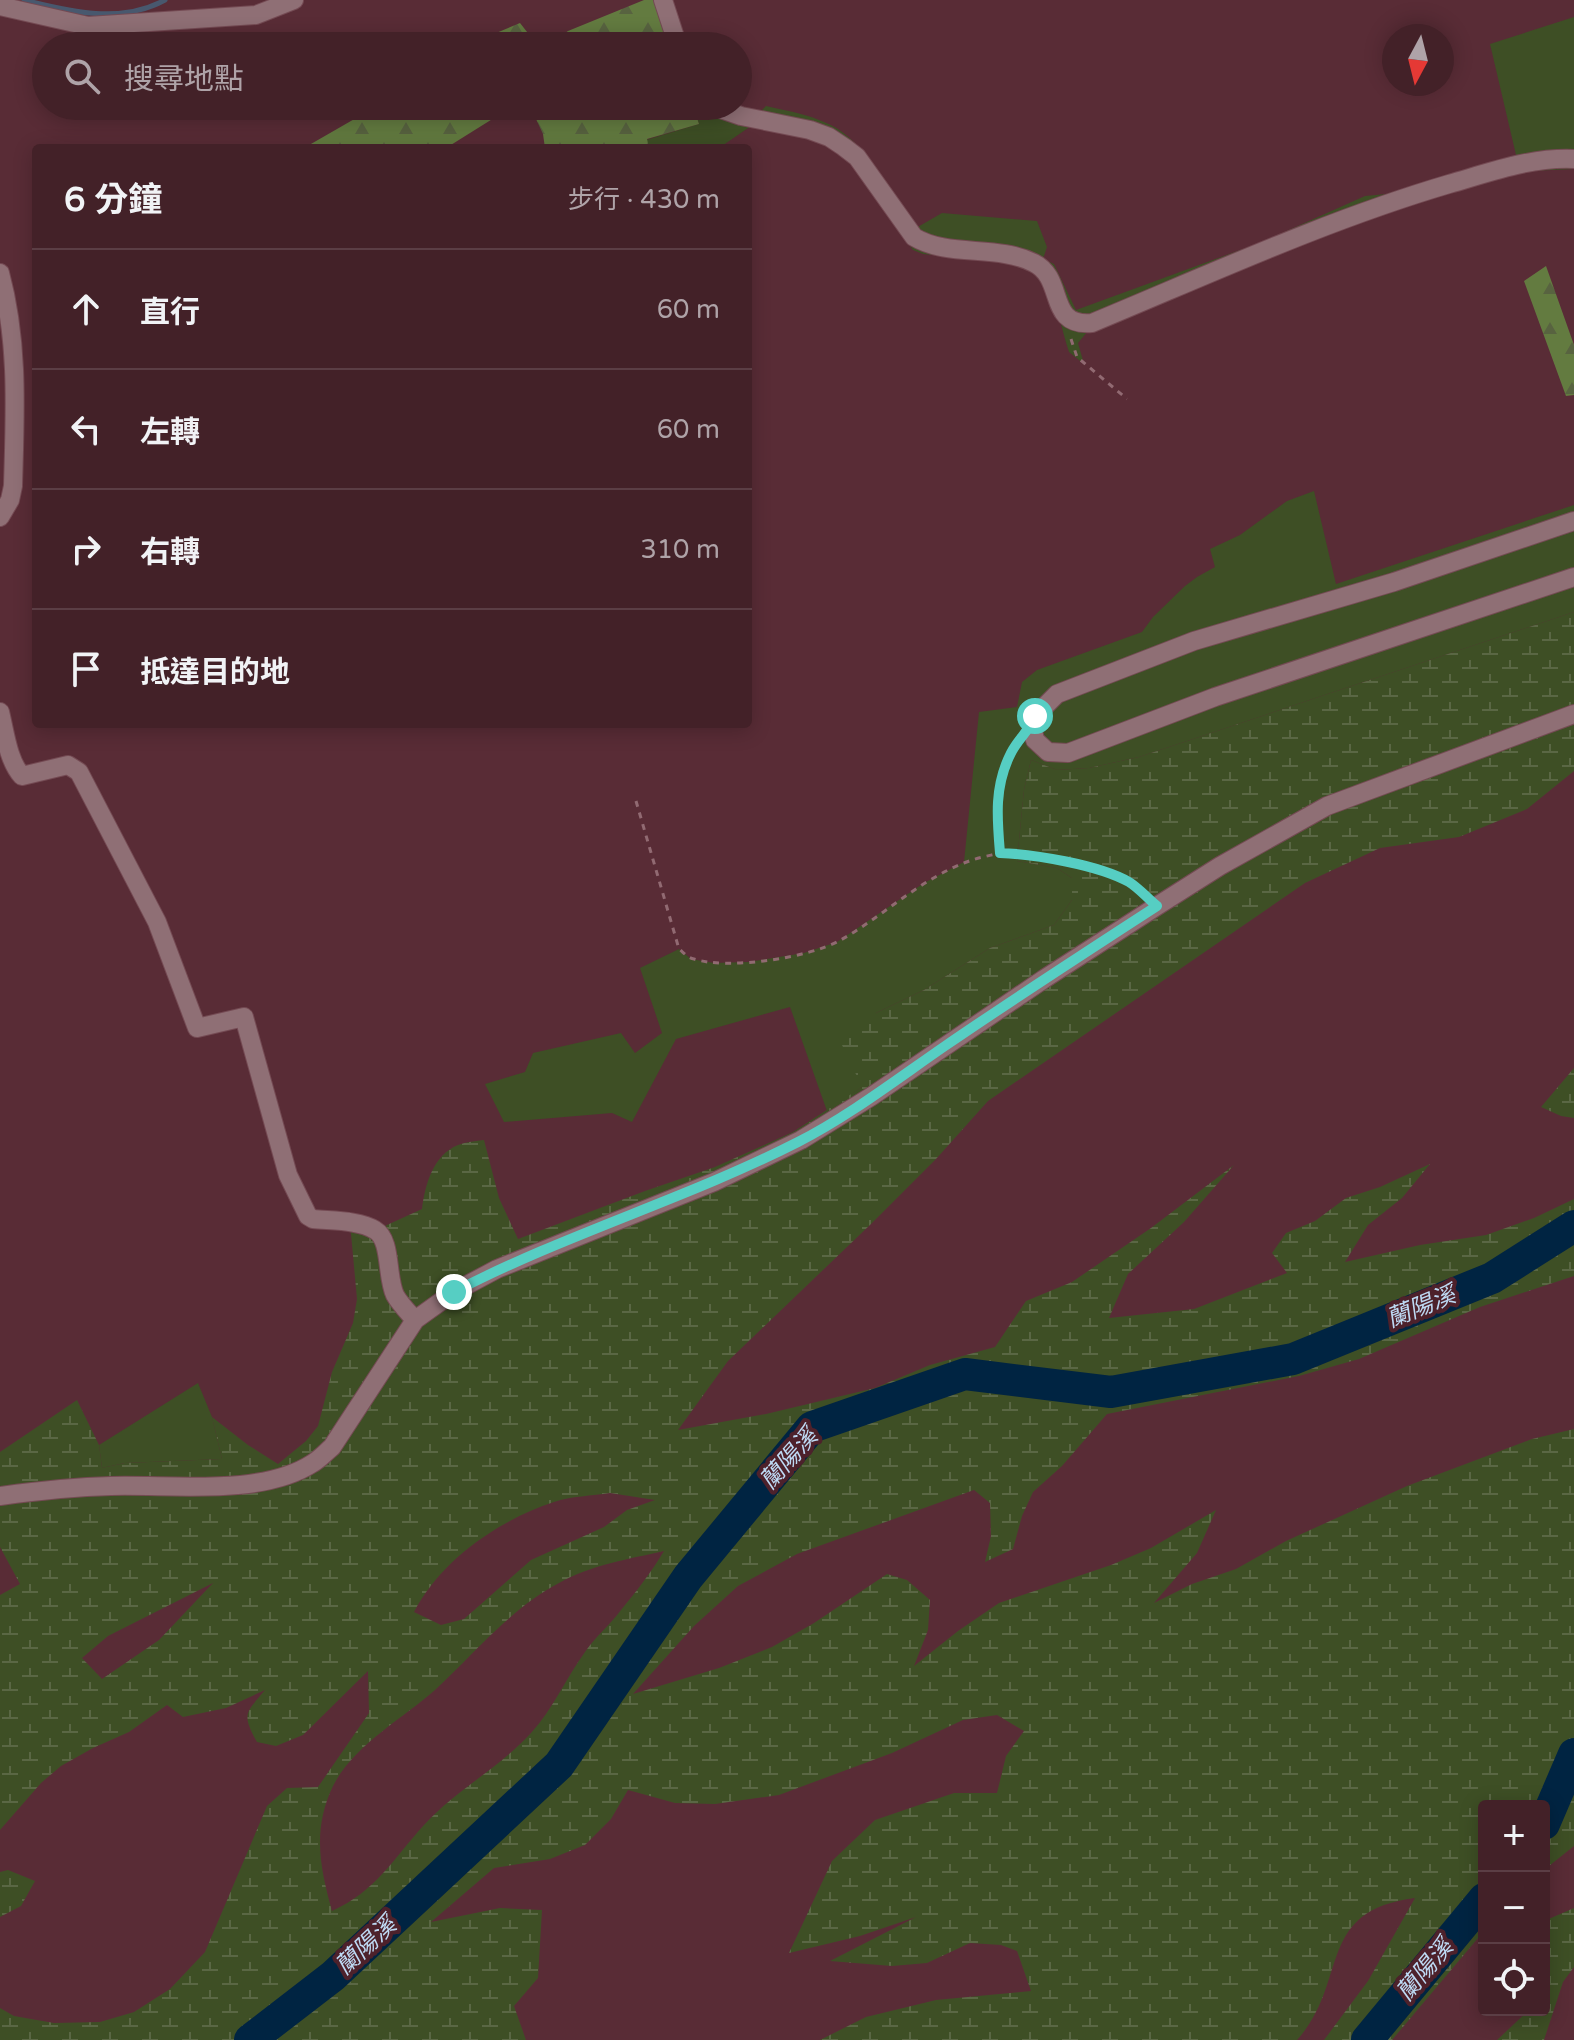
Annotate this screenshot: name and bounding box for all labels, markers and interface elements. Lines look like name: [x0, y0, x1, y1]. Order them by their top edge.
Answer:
north arrow: [1382, 24, 1454, 96]
search box: [32, 32, 752, 120]
icon: search: [60, 54, 104, 98]
text: 搜尋地點: [124, 61, 244, 98]
text: 6 分鐘: [64, 180, 162, 221]
text: 步行 · 430 m: [568, 184, 720, 215]
icon: ahead: [64, 287, 108, 331]
text: 直行: [140, 294, 200, 331]
text: 60 m: [657, 294, 720, 325]
icon: left: [64, 407, 108, 451]
text: 左轉: [140, 414, 200, 451]
text: 60 m: [657, 414, 720, 445]
icon: right: [64, 527, 108, 571]
text: 右轉: [140, 534, 200, 571]
text: 310 m: [640, 534, 720, 565]
icon: arrive: [64, 647, 108, 691]
text: 抵達目的地: [140, 654, 290, 691]
route start: [1017, 698, 1053, 734]
route end: [436, 1274, 472, 1310]
water label: 蘭陽溪: [1382, 1279, 1463, 1334]
water label: 蘭陽溪: [754, 1420, 826, 1495]
map controls: [1478, 1800, 1550, 2016]
button: +: [1478, 1800, 1550, 1872]
button: −: [1478, 1872, 1550, 1944]
water label: 蘭陽溪: [330, 1909, 404, 1981]
water label: 蘭陽溪: [1391, 1931, 1461, 2007]
button: locate: [1478, 1944, 1550, 2016]

